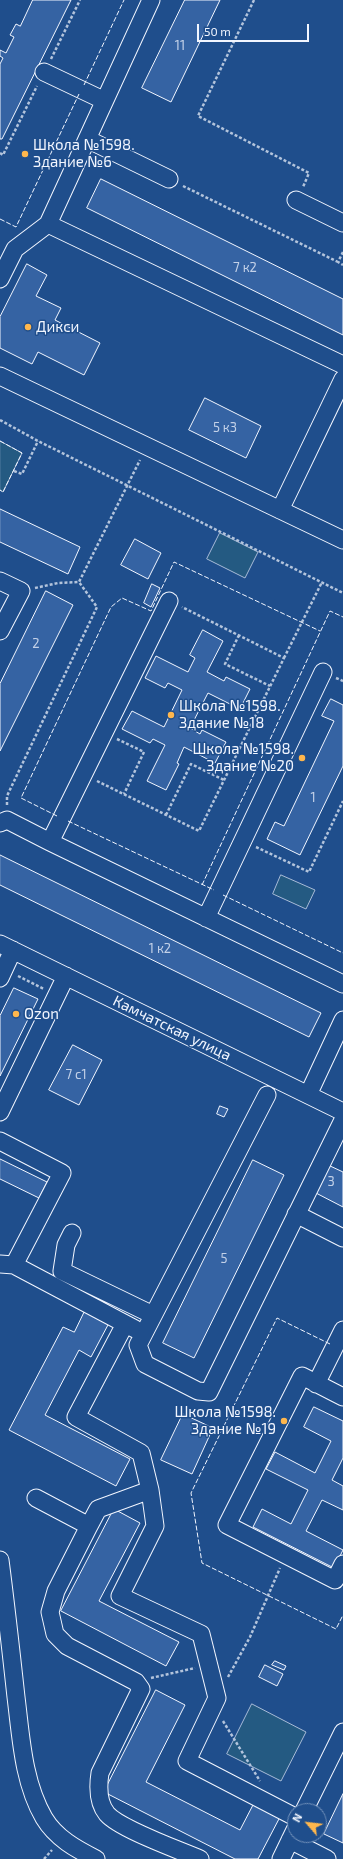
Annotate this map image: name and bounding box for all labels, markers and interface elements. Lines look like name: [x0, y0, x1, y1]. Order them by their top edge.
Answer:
scale bar: [199, 16, 311, 42]
text: 50 m: [204, 24, 231, 38]
house number: 11: [175, 38, 185, 54]
place label: Школа №1598. Здание №6: [33, 136, 135, 171]
marker: Школа №1598. Здание №6: [20, 149, 30, 159]
house number: 7 к2: [233, 260, 257, 276]
place label: Дикси: [36, 318, 79, 336]
marker: Дикси: [23, 322, 33, 332]
house number: 5 к3: [213, 420, 237, 436]
house number: 2: [32, 636, 40, 652]
place label: Школа №1598. Здание №18: [179, 697, 281, 732]
marker: Школа №1598. Здание №18: [166, 710, 176, 720]
place label: Школа №1598. Здание №20: [192, 740, 294, 775]
marker: Школа №1598. Здание №20: [297, 753, 307, 763]
house number: 1: [310, 790, 316, 806]
house number: 1 к2: [149, 941, 171, 957]
street label: Камчатская улица: [110, 992, 234, 1064]
place label: Ozon: [24, 1005, 59, 1023]
marker: Ozon: [11, 1009, 21, 1019]
house number: 7 с1: [65, 1067, 87, 1083]
house number: 3: [327, 1174, 335, 1190]
house number: 5: [221, 1251, 227, 1267]
place label: Школа №1598. Здание №19: [174, 1403, 276, 1438]
marker: Школа №1598. Здание №19: [279, 1416, 289, 1426]
north arrow: [287, 1803, 327, 1843]
text: N: [289, 1811, 304, 1824]

